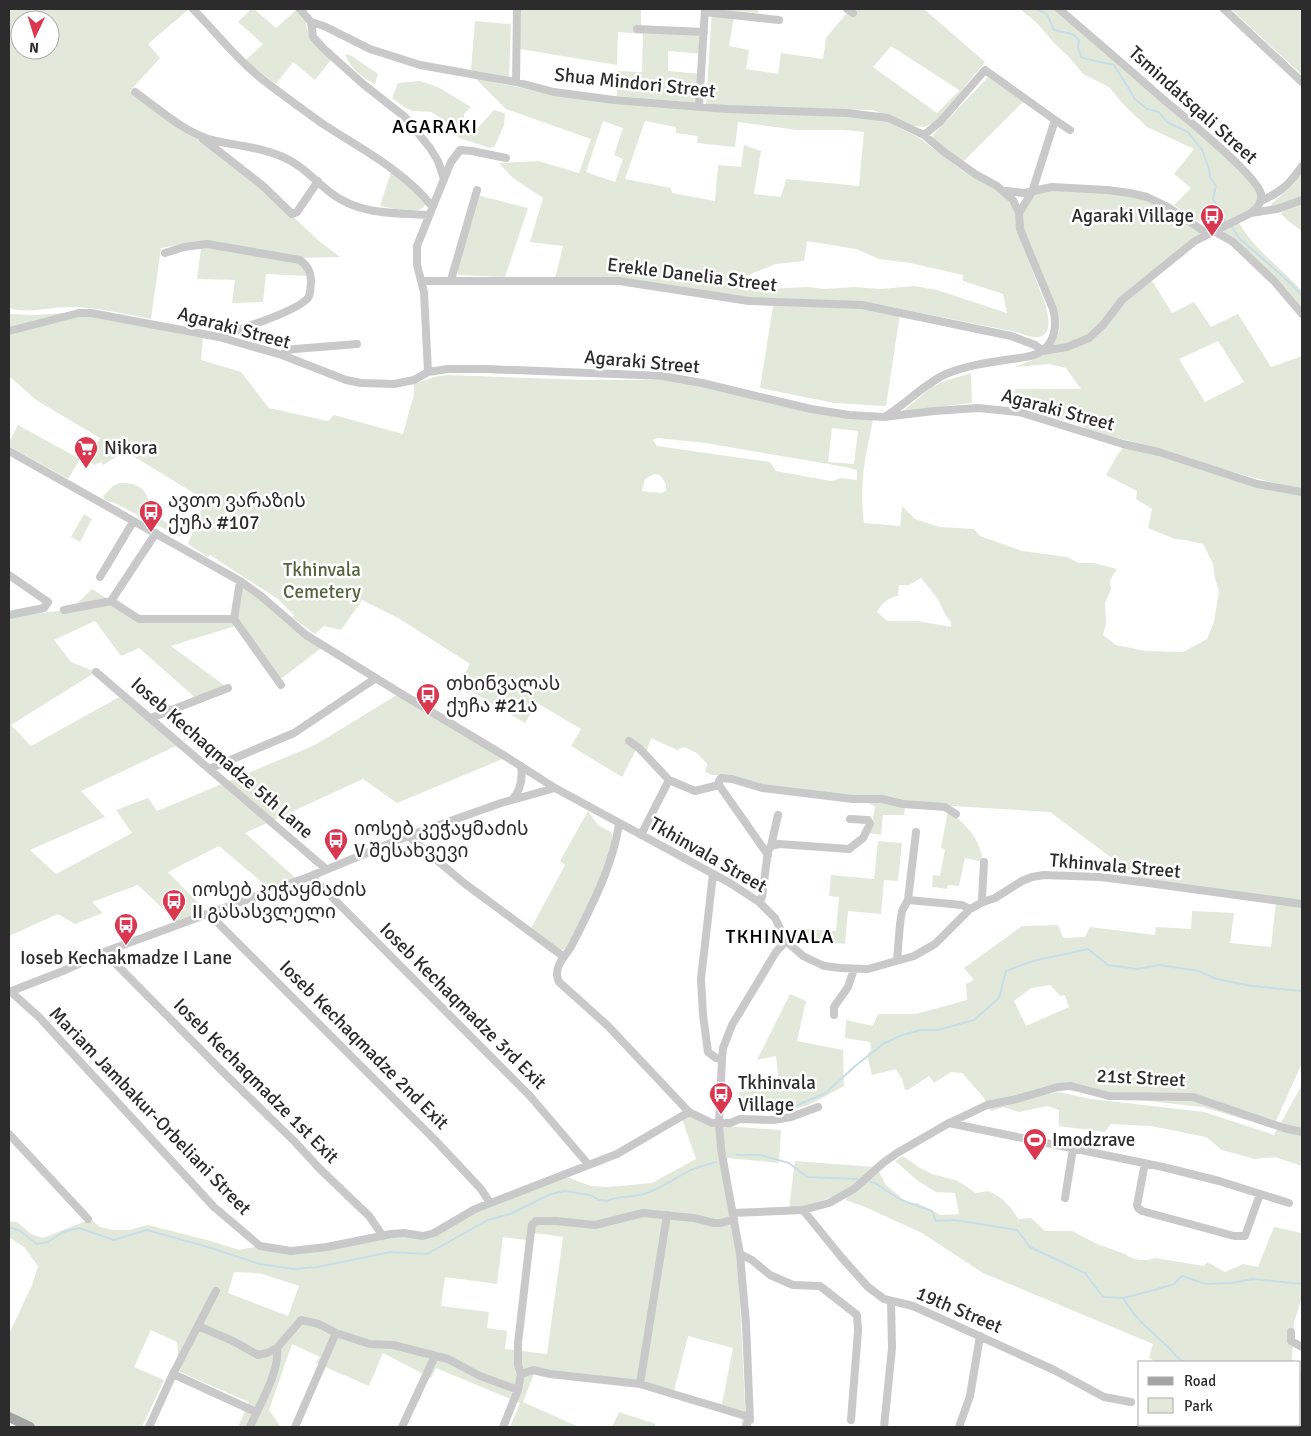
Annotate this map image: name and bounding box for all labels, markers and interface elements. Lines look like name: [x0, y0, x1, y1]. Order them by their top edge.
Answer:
north arrow: [10, 10, 60, 60]
text: N: [29, 39, 40, 56]
street label: Tsmindatsqali Street: [1124, 41, 1263, 169]
street label: Shua Mindori Street: [553, 63, 717, 103]
district label: AGARAKI: [392, 114, 478, 139]
bus stop icon: Agaraki Village: [1199, 203, 1225, 237]
place label: Agaraki Village: [1071, 204, 1194, 228]
street label: Erekle Danelia Street: [606, 253, 779, 297]
street label: Agaraki Street: [175, 301, 293, 355]
street label: Agaraki Street: [583, 345, 701, 379]
street label: Agaraki Street: [999, 383, 1117, 437]
supermarket icon: Nikora: [73, 435, 99, 469]
place label: Nikora: [104, 436, 158, 460]
place label: ავთო ვარაზის ქუჩა #107: [168, 489, 306, 535]
bus stop icon: ავთო ვარაზის ქუჩა #107: [138, 499, 164, 533]
park label: Tkhinvala Cemetery: [283, 558, 361, 604]
street label: Ioseb Kechaqmadze 5th Lane: [126, 672, 318, 844]
place label: თხინვალას ქუჩა #21ა: [446, 672, 560, 718]
bus stop icon: თხინვალას ქუჩა #21ა: [415, 682, 441, 716]
street label: Tkhinvala Street: [645, 812, 771, 898]
place label: იოსებ კეჭაყმაძის V შესახვევი: [354, 817, 528, 863]
bus stop icon: იოსებ კეჭაყმაძის V შესახვევი: [323, 827, 349, 861]
street label: Tkhinvala Street: [1048, 848, 1182, 884]
place label: იოსებ კეჭაყმაძის II გასასვლელი: [192, 878, 366, 924]
bus stop icon: იოსებ კეჭაყმაძის II გასასვლელი: [161, 888, 187, 922]
bus stop icon: Ioseb Kechakmadze I Lane: [113, 912, 139, 946]
street label: Ioseb Kechaqmadze 3rd Exit: [375, 918, 552, 1095]
district label: TKHINVALA: [726, 924, 834, 949]
place label: Ioseb Kechakmadze I Lane: [20, 946, 232, 970]
street label: Ioseb Kechaqmadze 2nd Exit: [274, 955, 454, 1135]
street label: Ioseb Kechaqmadze 1st Exit: [168, 993, 344, 1169]
street label: Mariam Jambakur-Orbeliani Street: [44, 1002, 256, 1221]
street label: 21st Street: [1096, 1064, 1186, 1092]
place label: Tkhinvala Village: [738, 1071, 816, 1117]
bus stop icon: Tkhinvala Village: [708, 1081, 734, 1115]
sports icon: Imodzrave: [1022, 1127, 1048, 1161]
place label: Imodzrave: [1052, 1128, 1135, 1152]
street label: 19th Street: [912, 1281, 1006, 1339]
legend: [1138, 1361, 1301, 1426]
text: Road: [1184, 1372, 1216, 1390]
text: Park: [1184, 1397, 1213, 1415]

